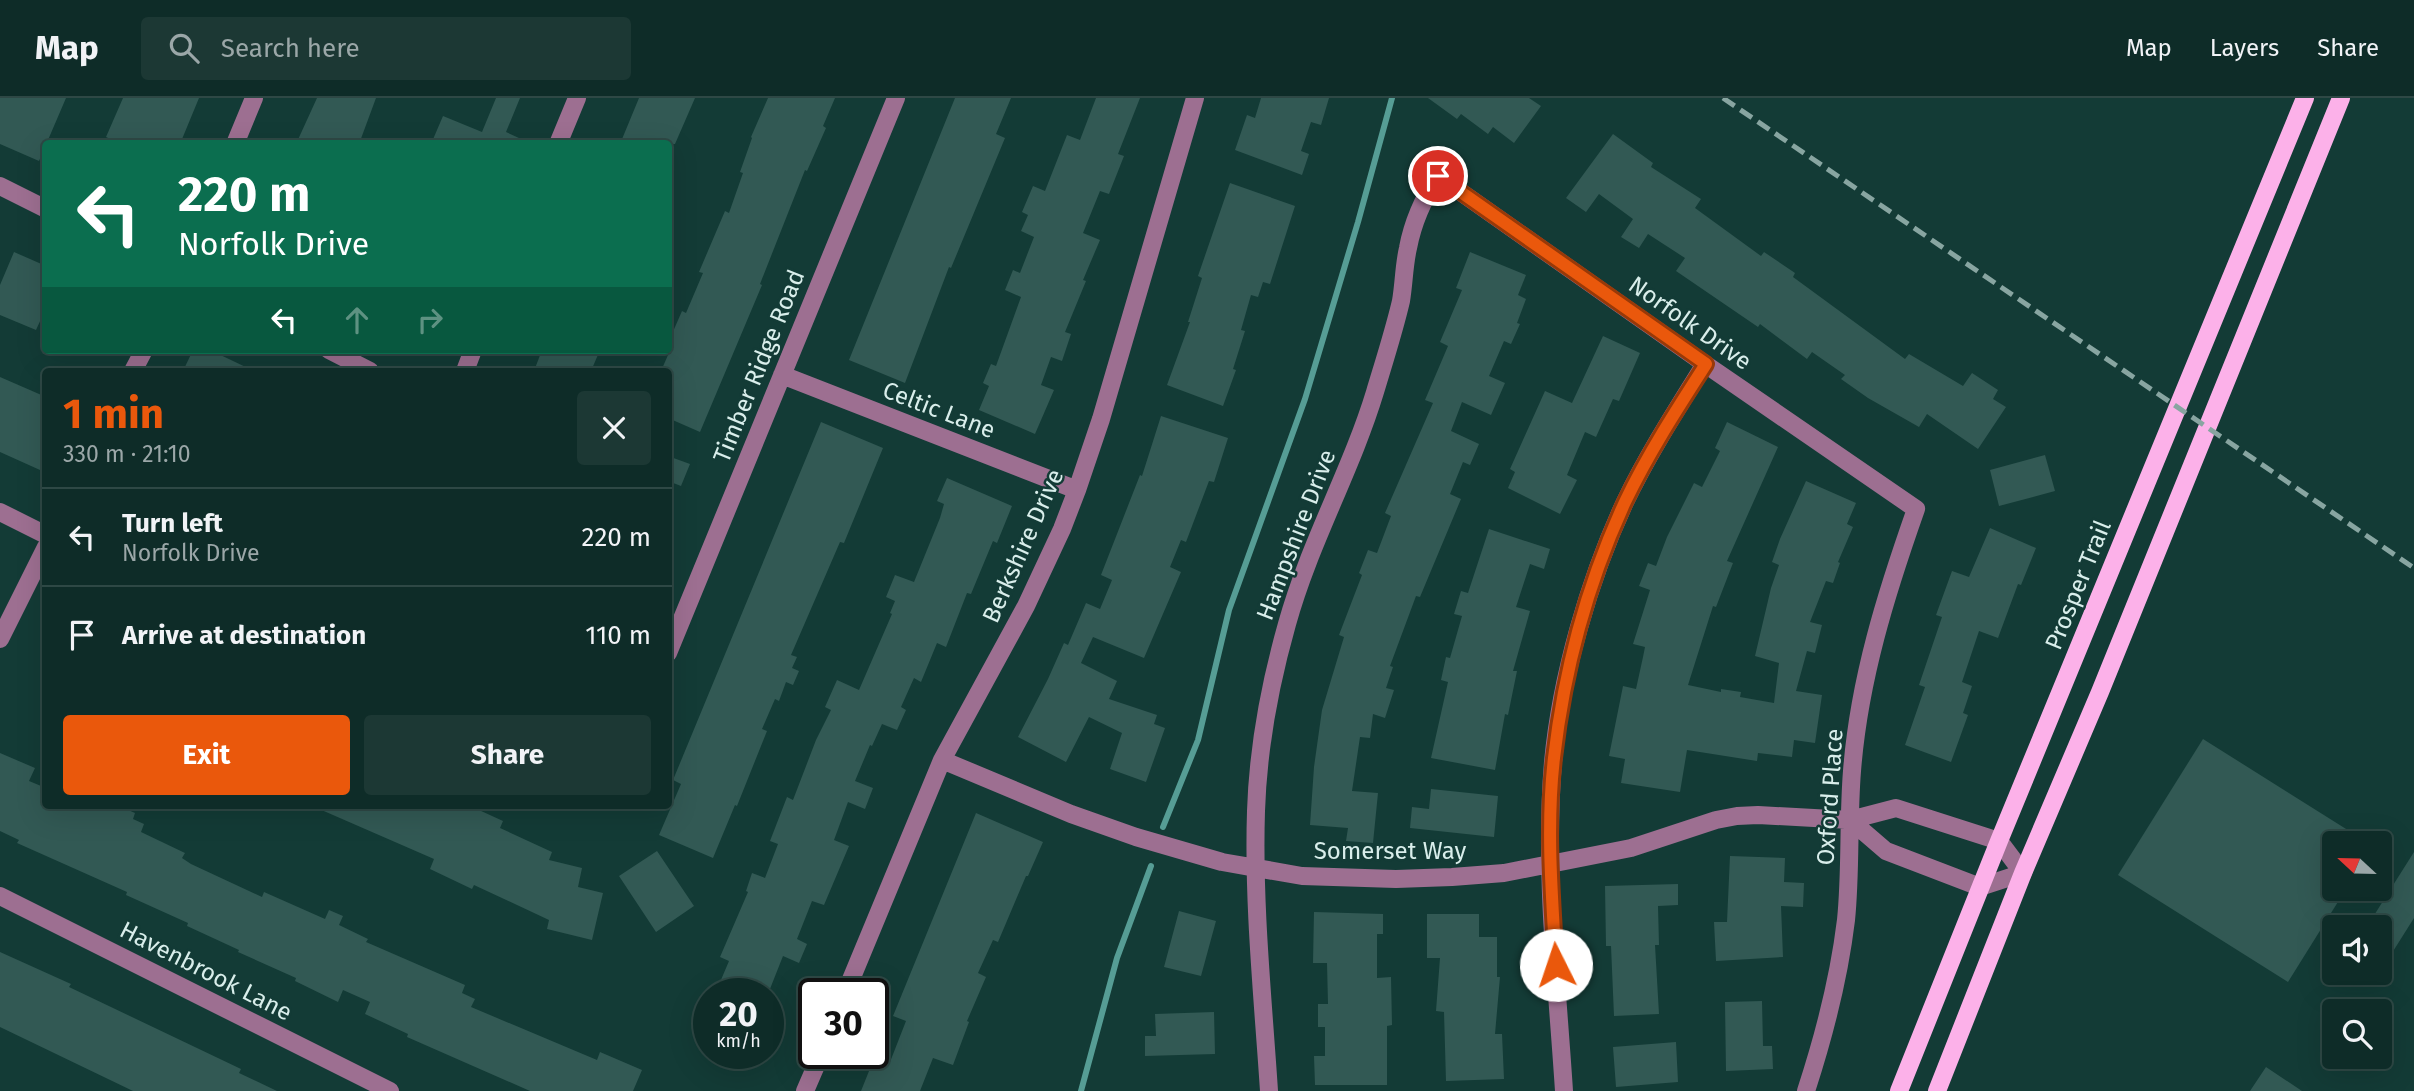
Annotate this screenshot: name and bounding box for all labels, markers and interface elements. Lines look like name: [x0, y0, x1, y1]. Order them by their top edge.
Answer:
search box: [141, 17, 631, 80]
text: Map: [35, 28, 99, 68]
icon: search: [165, 29, 203, 67]
text: Search here: [221, 33, 360, 64]
text: Map: [2126, 34, 2172, 62]
text: Layers: [2210, 34, 2279, 62]
text: Share: [2317, 34, 2379, 62]
pin: [1408, 146, 1468, 206]
icon: arrive: [1419, 157, 1457, 195]
text: 220 m: [178, 165, 310, 224]
icon: left: [63, 168, 154, 259]
text: Norfolk Drive: [178, 225, 369, 263]
street label: Timber Ridge Road: [708, 266, 810, 466]
street label: Norfolk Drive: [1623, 270, 1757, 376]
icon: left: [265, 301, 303, 339]
icon: ahead: [338, 301, 376, 339]
icon: right: [411, 301, 449, 339]
street label: Celtic Lane: [879, 376, 999, 444]
text: 1 min: [63, 389, 164, 439]
button: close: [577, 391, 651, 465]
text: 330 m · 21:10: [63, 440, 190, 468]
street label: Hampshire Drive: [1251, 446, 1341, 624]
street label: Berkshire Drive: [977, 465, 1069, 627]
text: Turn left: [122, 508, 223, 539]
street label: Prosper Trail: [2039, 516, 2117, 654]
icon: left: [63, 518, 101, 556]
text: 220 m: [582, 522, 651, 553]
text: Norfolk Drive: [122, 539, 259, 567]
icon: arrive: [63, 616, 101, 654]
text: Arrive at destination: [122, 620, 366, 651]
text: 110 m: [585, 620, 651, 651]
button: Exit: [63, 715, 350, 795]
button: Share: [364, 715, 651, 795]
street label: Oxford Place: [1811, 728, 1849, 866]
north arrow: [2322, 831, 2392, 901]
map controls: [2322, 831, 2392, 1069]
street label: Somerset Way: [1314, 837, 1466, 865]
button: sound: [2322, 915, 2392, 985]
street label: Havenbrook Lane: [115, 916, 297, 1026]
position arrow: [1519, 928, 1593, 1002]
speed limit sign: 30: [798, 978, 889, 1069]
text: 20: [719, 993, 758, 1035]
button: search: [2322, 999, 2392, 1069]
text: km/h: [716, 1030, 761, 1052]

